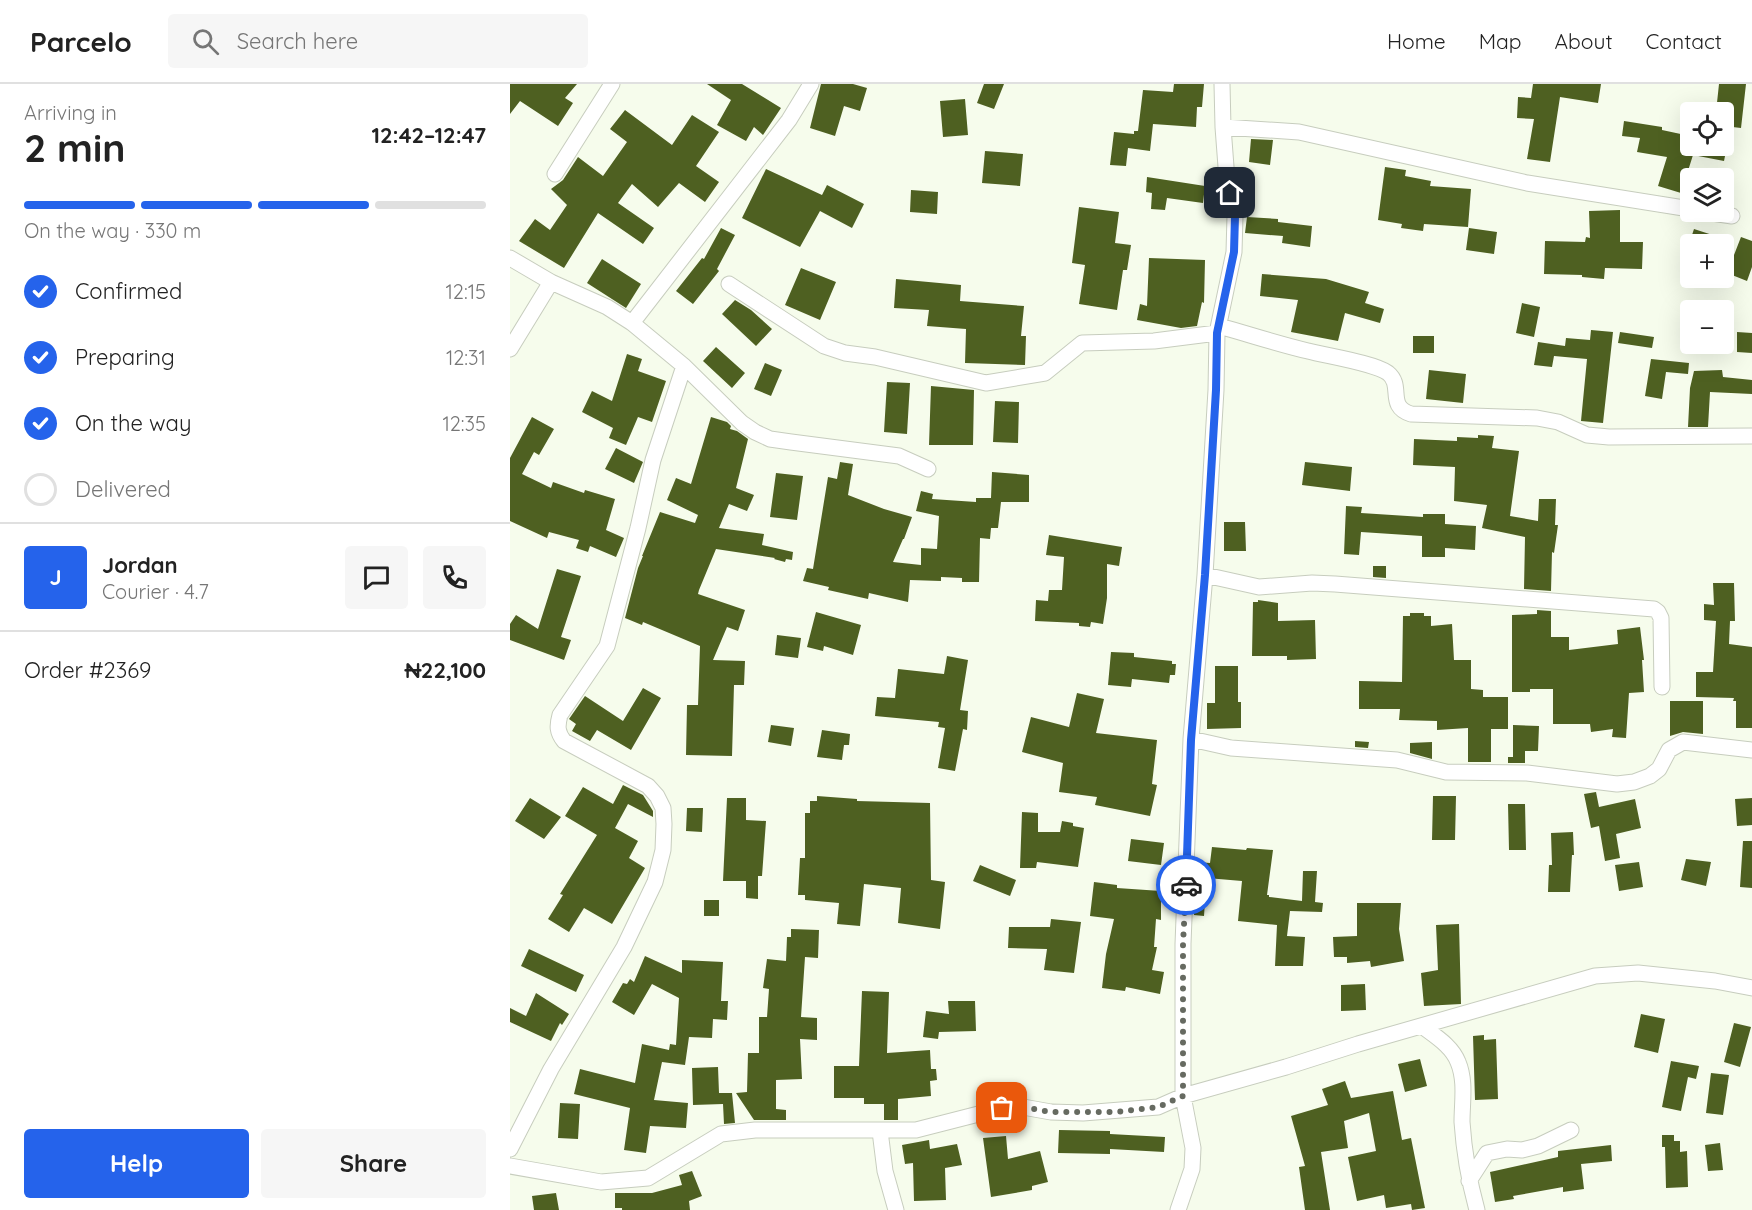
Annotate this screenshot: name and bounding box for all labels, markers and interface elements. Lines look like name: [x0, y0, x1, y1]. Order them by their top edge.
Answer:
search box: [168, 14, 588, 68]
text: Parcelo: [30, 24, 132, 59]
icon: search: [189, 25, 222, 58]
text: Search here: [237, 27, 358, 55]
text: Home: [1387, 28, 1446, 54]
text: Map: [1479, 28, 1522, 54]
text: About: [1555, 28, 1613, 54]
text: Contact: [1646, 28, 1722, 54]
text: Arriving in: [24, 100, 117, 125]
map controls: [1680, 102, 1734, 354]
button: locate: [1680, 102, 1734, 156]
text: 12:42–12:47: [372, 121, 486, 149]
text: 2 min: [24, 123, 126, 172]
pin: [1204, 167, 1255, 218]
button: layers: [1680, 168, 1734, 222]
icon: home: [1213, 176, 1246, 209]
text: On the way · 330 m: [24, 218, 201, 243]
button: +: [1680, 234, 1734, 288]
icon: check: [24, 275, 57, 308]
text: Confirmed: [75, 277, 182, 305]
text: 12:15: [445, 279, 486, 304]
button: −: [1680, 300, 1734, 354]
icon: check: [24, 341, 57, 374]
text: Preparing: [75, 343, 175, 371]
text: 12:31: [446, 345, 486, 370]
icon: check: [24, 407, 57, 440]
text: On the way: [75, 409, 191, 437]
text: 12:35: [442, 411, 486, 436]
text: Delivered: [75, 475, 171, 503]
button: chat: [345, 546, 408, 609]
button: phone: [423, 546, 486, 609]
text: Jordan: [102, 551, 178, 579]
text: J: [49, 563, 62, 591]
text: Courier · 4.7: [102, 579, 209, 604]
text: Order #2369: [24, 656, 151, 684]
text: ₦22,100: [405, 656, 486, 684]
courier: [1156, 855, 1216, 915]
icon: car: [1170, 869, 1203, 902]
pin: [976, 1082, 1027, 1133]
icon: bag: [985, 1091, 1018, 1124]
button: Help: [24, 1129, 249, 1198]
button: Share: [261, 1129, 486, 1198]

